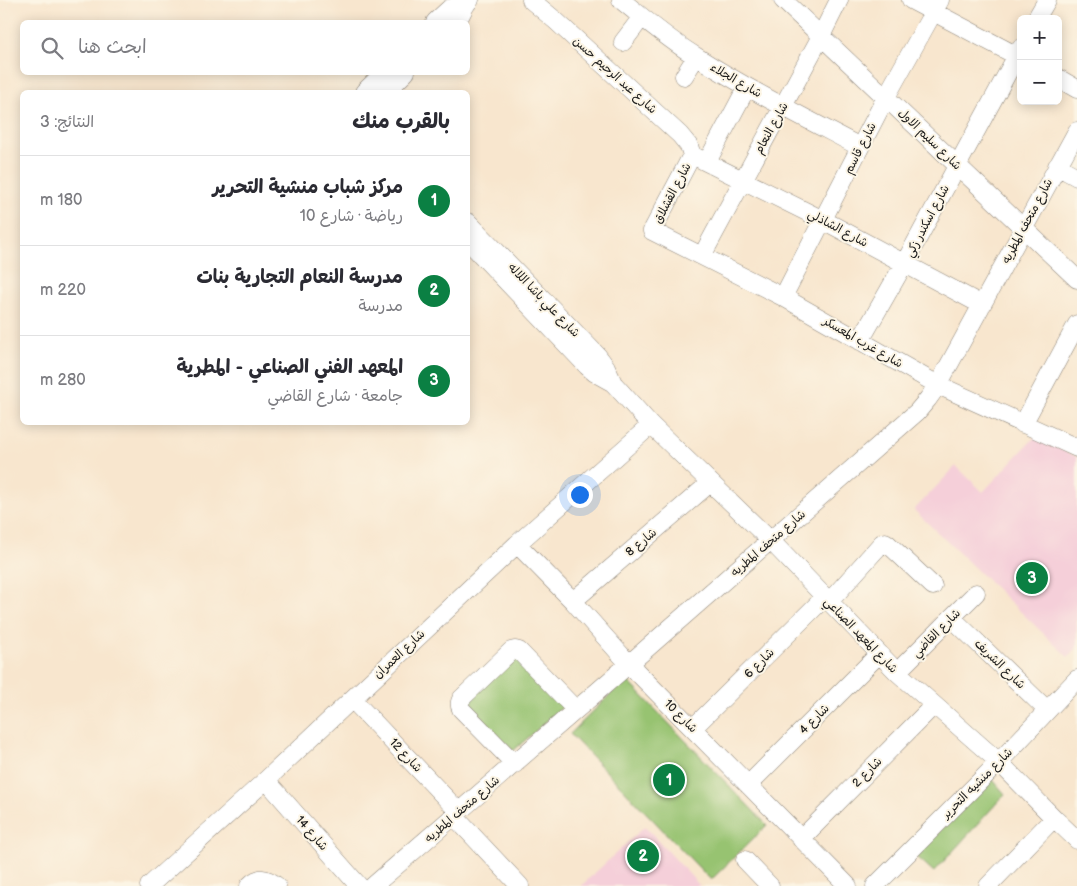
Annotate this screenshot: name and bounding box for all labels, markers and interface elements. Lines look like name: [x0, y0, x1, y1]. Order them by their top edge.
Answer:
map controls: [1017, 15, 1062, 105]
button: +: [1017, 15, 1062, 60]
search box: [20, 20, 470, 75]
icon: search: [38, 34, 66, 62]
street label: شارع عبد الرحيم حسن: [569, 34, 660, 118]
text: ابحث هنا: [78, 36, 147, 59]
street label: شارع الجلاء: [707, 60, 764, 102]
button: −: [1017, 60, 1062, 105]
street label: شارع النعام: [751, 100, 793, 157]
street label: شارع سليم الاول: [894, 105, 964, 174]
text: بالقرب منك: [352, 109, 450, 134]
text: النتائج: 3: [40, 113, 94, 132]
street label: شارع قاسم: [841, 120, 881, 177]
street label: شارع القشلاق: [650, 160, 696, 227]
text: مركز شباب منشية التحرير: [213, 176, 403, 199]
street label: شارع متحف المطريه: [999, 176, 1057, 267]
street label: شارع اسكندر زكي: [902, 182, 955, 261]
text: 180 m: [40, 191, 83, 210]
text: 1: [431, 191, 437, 210]
street label: شارع الشاذلي: [804, 206, 870, 253]
text: رياضة · شارع 10: [300, 207, 403, 226]
street label: شارع علي باشا اللاله: [502, 260, 583, 343]
text: مدرسة النعام التجارية بنات: [196, 266, 403, 289]
text: 220 m: [40, 281, 86, 300]
text: 2: [429, 281, 439, 300]
text: مدرسة: [358, 297, 403, 316]
street label: شارع غرب المعسكر: [819, 313, 905, 372]
text: المعهد الفني الصناعي - المطرية: [176, 356, 403, 379]
text: 280 m: [40, 371, 86, 390]
text: 3: [429, 371, 439, 390]
text: جامعة · شارع القاضي: [268, 387, 403, 406]
your location: [567, 482, 593, 508]
street label: شارع متحف المطريه: [728, 507, 809, 581]
street label: شارع 8: [623, 525, 661, 561]
pin: 3: [1016, 559, 1048, 597]
street label: شارع المعهد الصناعي: [818, 594, 901, 679]
street label: شارع القاضي: [909, 606, 966, 663]
street label: شارع العمران: [370, 627, 429, 683]
street label: شارع الشريف: [970, 636, 1028, 693]
street label: شارع 6: [741, 645, 778, 682]
street label: شارع 10: [660, 697, 700, 737]
street label: شارع 4: [796, 701, 833, 738]
street label: شارع 12: [385, 735, 425, 776]
street label: شارع منشيه التحرير: [938, 745, 1017, 823]
street label: شارع 2: [849, 754, 886, 791]
pin: 1: [653, 761, 685, 799]
street label: شارع متحف المطريه: [422, 773, 503, 847]
street label: شارع 14: [292, 813, 331, 854]
pin: 2: [627, 837, 659, 875]

